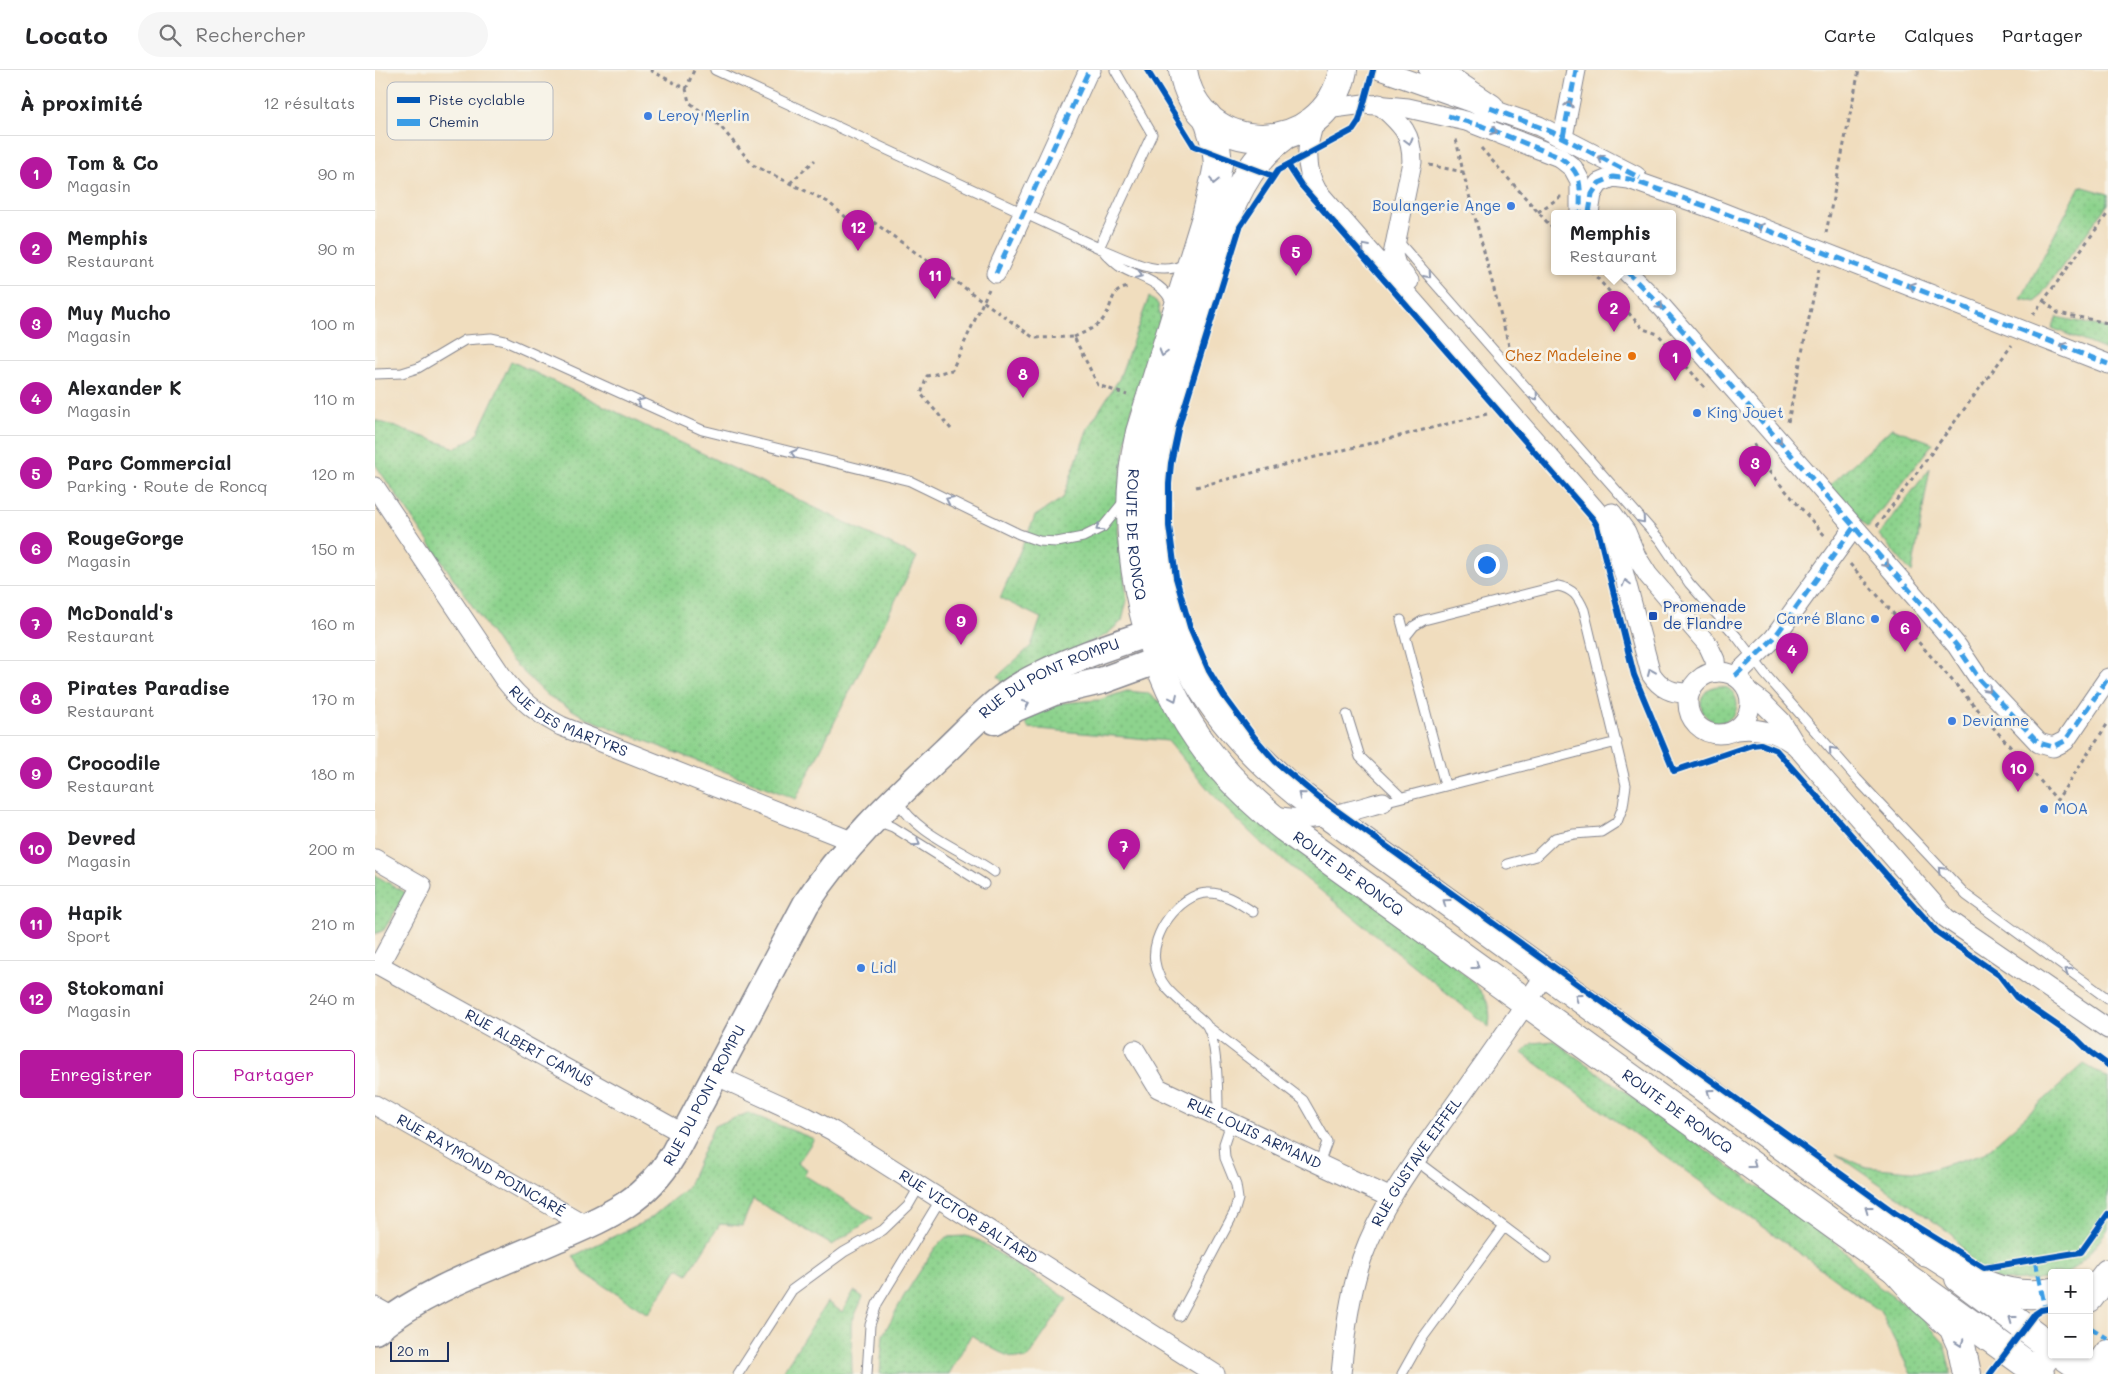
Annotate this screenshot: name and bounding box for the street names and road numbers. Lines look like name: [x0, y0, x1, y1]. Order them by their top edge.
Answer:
street label: ROUTE DE RONCQ: [1122, 468, 1152, 602]
street label: RUE DU PONT ROMPU: [974, 633, 1121, 722]
street label: RUE DES MARTYRS: [505, 681, 631, 760]
street label: ROUTE DE RONCQ: [1289, 826, 1408, 920]
street label: RUE ALBERT CAMUS: [462, 1004, 597, 1091]
street label: RUE DU PONT ROMPU: [658, 1021, 749, 1169]
street label: ROUTE DE RONCQ: [1618, 1064, 1737, 1158]
street label: RUE LOUIS ARMAND: [1184, 1092, 1325, 1173]
street label: RUE GUSTAVE EIFFEL: [1366, 1093, 1466, 1229]
street label: RUE RAYMOND POINCARÉ: [394, 1109, 570, 1221]
street label: RUE VICTOR BALTARD: [896, 1165, 1042, 1268]

